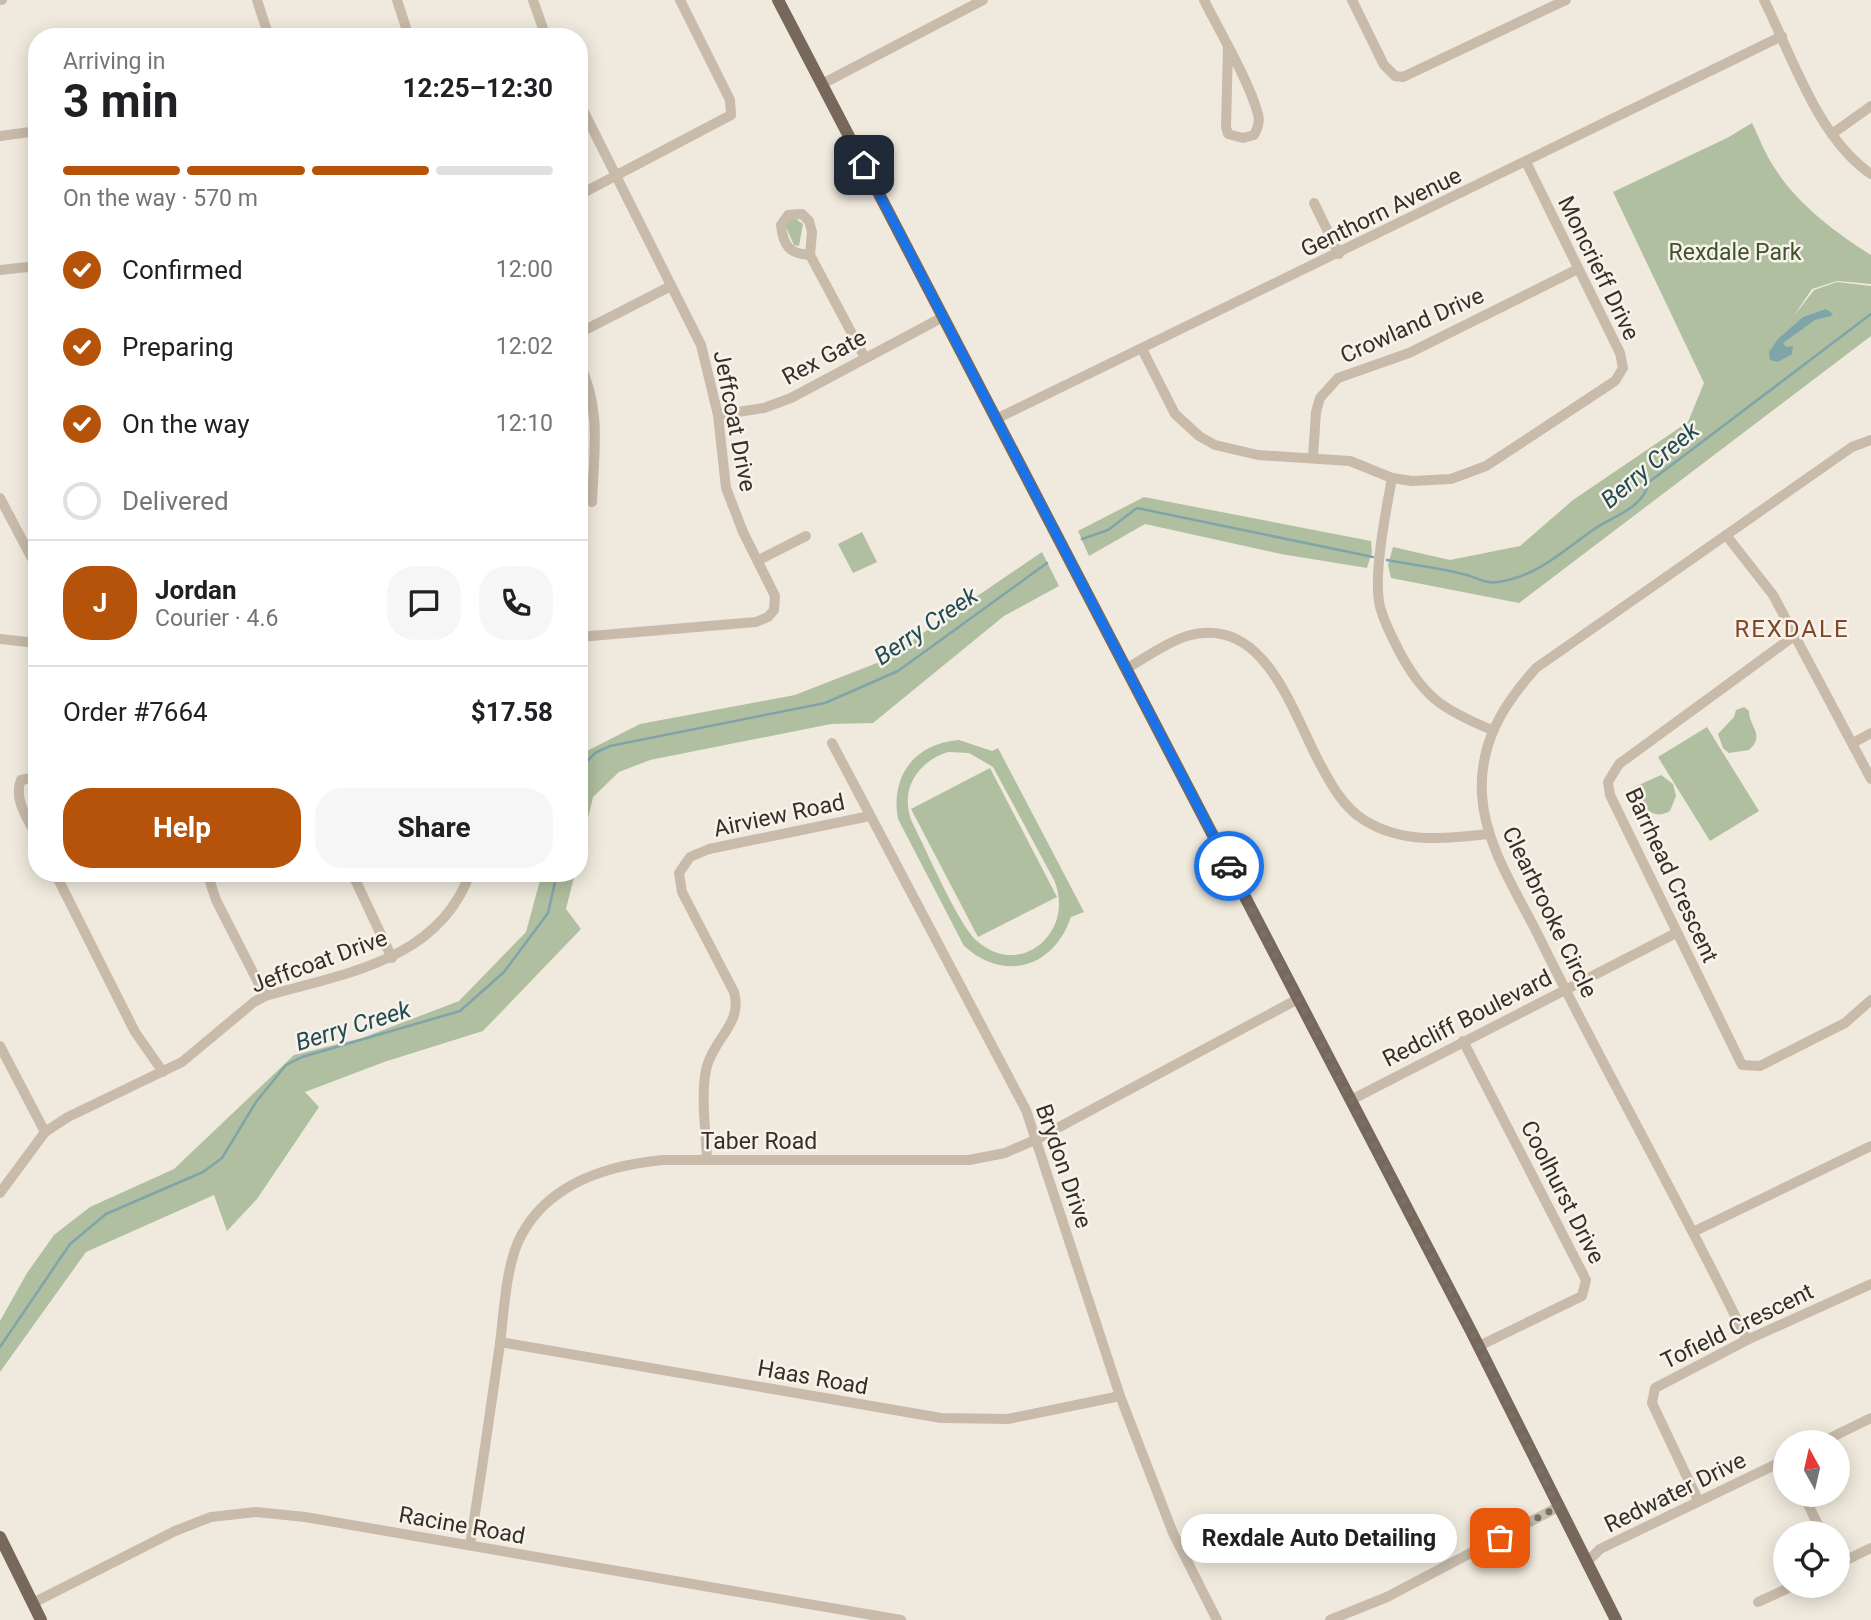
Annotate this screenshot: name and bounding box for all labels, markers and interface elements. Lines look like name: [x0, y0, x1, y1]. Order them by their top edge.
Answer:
text: Arriving in: [63, 48, 166, 75]
text: 12:25–12:30: [403, 73, 553, 103]
text: 3 min: [63, 74, 179, 128]
pin: [834, 135, 894, 195]
icon: home: [845, 146, 883, 184]
street label: Genthorn Avenue: [1297, 162, 1466, 263]
text: On the way · 570 m: [63, 185, 258, 212]
street label: Moncrieff Drive: [1552, 192, 1645, 345]
park label: Rexdale Park: [1669, 239, 1802, 266]
icon: check: [63, 251, 101, 289]
text: Confirmed: [122, 255, 243, 285]
text: 12:00: [496, 256, 553, 283]
street label: Crowland Drive: [1336, 282, 1488, 369]
street label: Rex Gate: [778, 324, 871, 391]
icon: check: [63, 328, 101, 366]
text: Preparing: [122, 332, 234, 362]
text: 12:02: [496, 333, 553, 360]
street label: Jeffcoat Drive: [708, 348, 761, 494]
icon: check: [63, 405, 101, 443]
text: On the way: [122, 409, 250, 439]
text: 12:10: [496, 410, 553, 437]
water label: Berry Creek: [1595, 415, 1706, 514]
text: Delivered: [122, 486, 229, 516]
button: chat: [387, 566, 461, 640]
button: phone: [479, 566, 553, 640]
text: Jordan: [155, 575, 237, 605]
water label: Berry Creek: [869, 580, 984, 671]
text: J: [93, 588, 107, 618]
text: Courier · 4.6: [155, 605, 278, 632]
district label: REXDALE: [1734, 615, 1850, 643]
text: Order #7664: [63, 697, 208, 727]
text: $17.58: [471, 697, 553, 727]
street label: Barrhead Crescent: [1619, 784, 1724, 967]
button: Help: [63, 788, 301, 868]
button: Share: [315, 788, 553, 868]
street label: Airview Road: [711, 788, 847, 843]
street label: Clearbrooke Circle: [1496, 822, 1603, 1002]
courier: [1194, 831, 1264, 901]
icon: car: [1210, 847, 1248, 885]
street label: Jeffcoat Drive: [247, 924, 391, 999]
street label: Redcliff Boulevard: [1378, 964, 1556, 1073]
water label: Berry Creek: [292, 995, 415, 1057]
street label: Brydon Drive: [1030, 1101, 1097, 1232]
street label: Coolhurst Drive: [1515, 1116, 1610, 1268]
street label: Taber Road: [701, 1128, 817, 1155]
street label: Tofield Crescent: [1657, 1278, 1818, 1375]
street label: Haas Road: [756, 1354, 870, 1400]
north arrow: [1773, 1430, 1850, 1507]
map controls: [1773, 1430, 1850, 1598]
street label: Redwater Drive: [1600, 1447, 1750, 1538]
street label: Racine Road: [397, 1501, 527, 1550]
pin: [1470, 1508, 1530, 1568]
callout: Rexdale Auto Detailing: [1182, 1514, 1458, 1562]
icon: bag: [1481, 1519, 1519, 1557]
button: locate: [1773, 1521, 1850, 1598]
text: Rexdale Auto Detailing: [1202, 1525, 1436, 1552]

